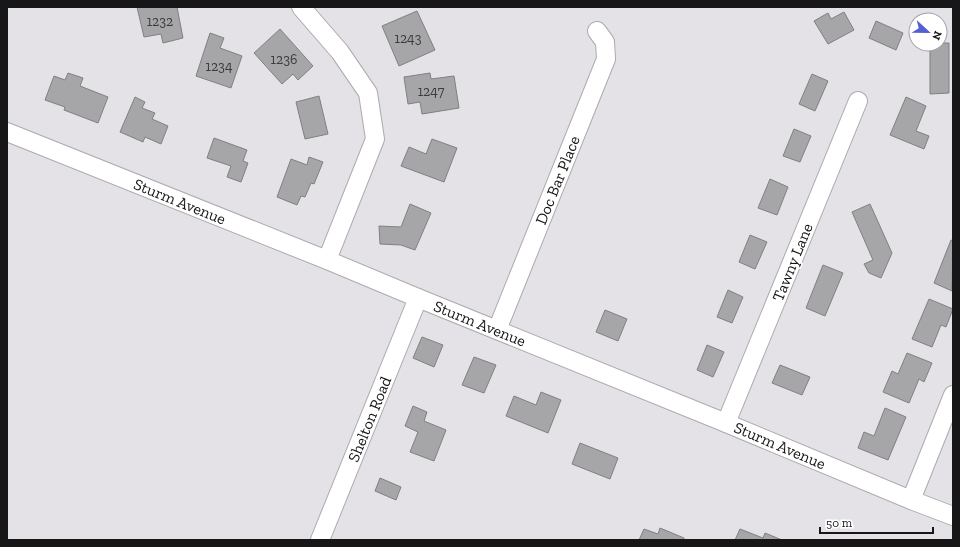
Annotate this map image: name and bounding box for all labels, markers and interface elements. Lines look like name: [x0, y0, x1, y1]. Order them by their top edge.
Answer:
north arrow: [908, 12, 948, 52]
house number: 1232: [147, 13, 173, 30]
text: N: [929, 29, 944, 42]
house number: 1243: [395, 30, 422, 47]
house number: 1236: [271, 51, 297, 68]
house number: 1234: [206, 58, 233, 75]
house number: 1247: [418, 83, 445, 100]
street label: Doc Bar Place: [531, 133, 584, 227]
street label: Sturm Avenue: [131, 174, 229, 229]
street label: Tawny Lane: [768, 220, 817, 304]
street label: Sturm Avenue: [431, 296, 529, 351]
street label: Shelton Road: [344, 373, 395, 465]
street label: Sturm Avenue: [731, 418, 829, 473]
scale bar: [820, 509, 933, 535]
text: 50 m: [826, 516, 853, 530]

